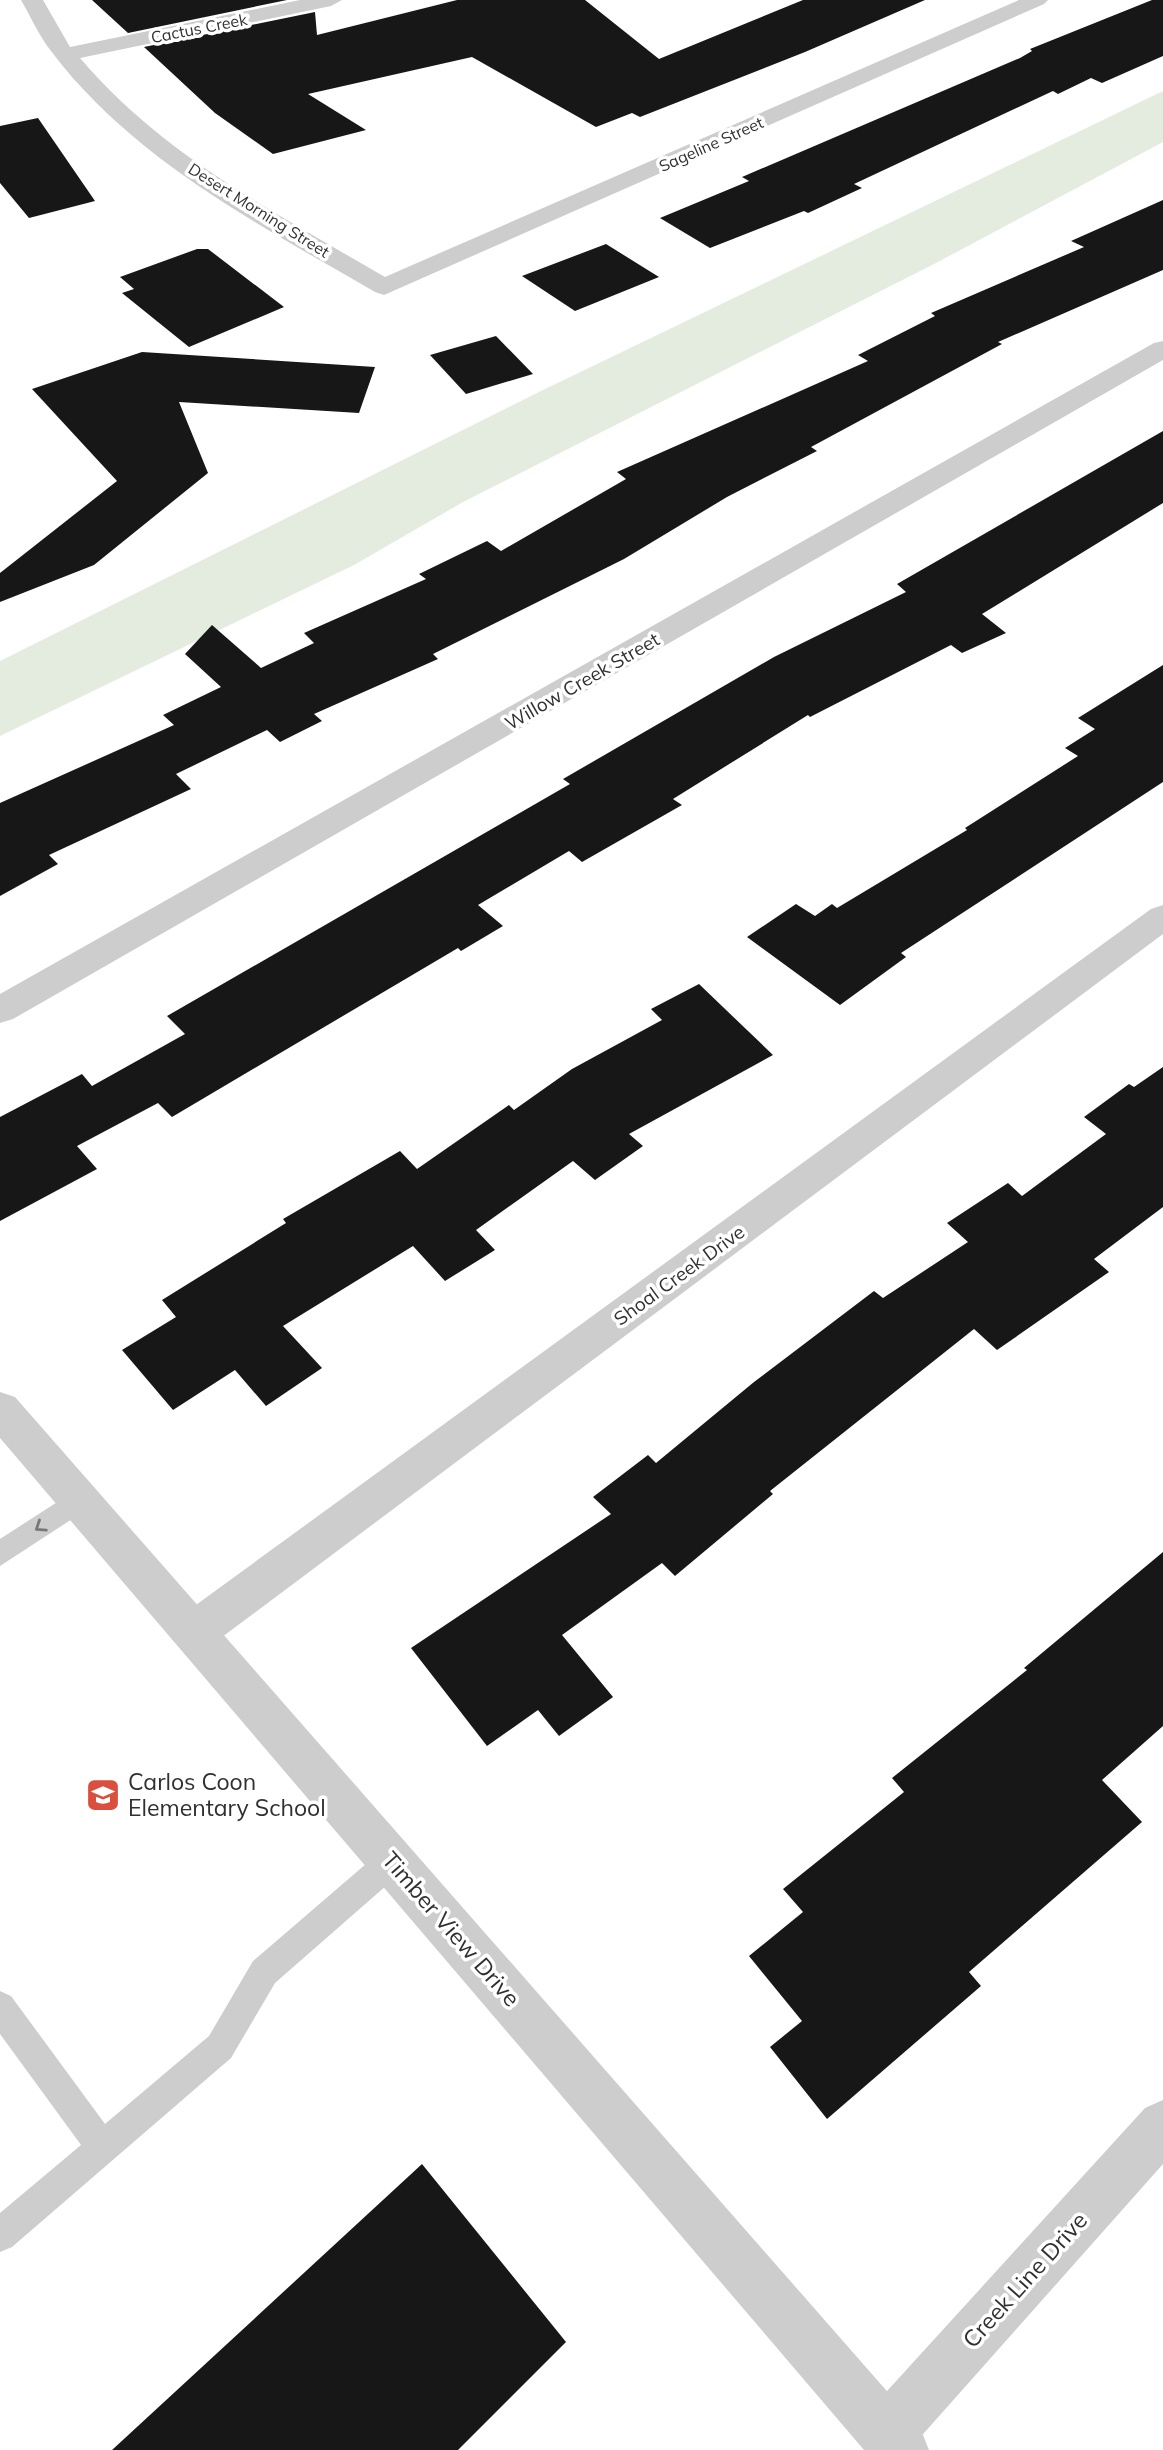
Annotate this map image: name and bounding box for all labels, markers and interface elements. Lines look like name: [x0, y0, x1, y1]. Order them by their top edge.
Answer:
street label: Cactus Creek: [149, 9, 249, 47]
street label: Sageline Street: [656, 112, 767, 176]
street label: Desert Morning Street: [185, 158, 334, 262]
street label: Willow Creek Street: [500, 627, 664, 735]
street label: Shoal Creek Drive: [609, 1220, 749, 1330]
one-way arrow: [34, 1519, 47, 1532]
place label: Carlos Coon Elementary School: [128, 1767, 326, 1822]
school or university icon: Carlos Coon Elementary School: [84, 1776, 122, 1814]
street label: Timber View Drive: [376, 1845, 527, 2012]
street label: Creek Line Drive: [956, 2206, 1093, 2353]

